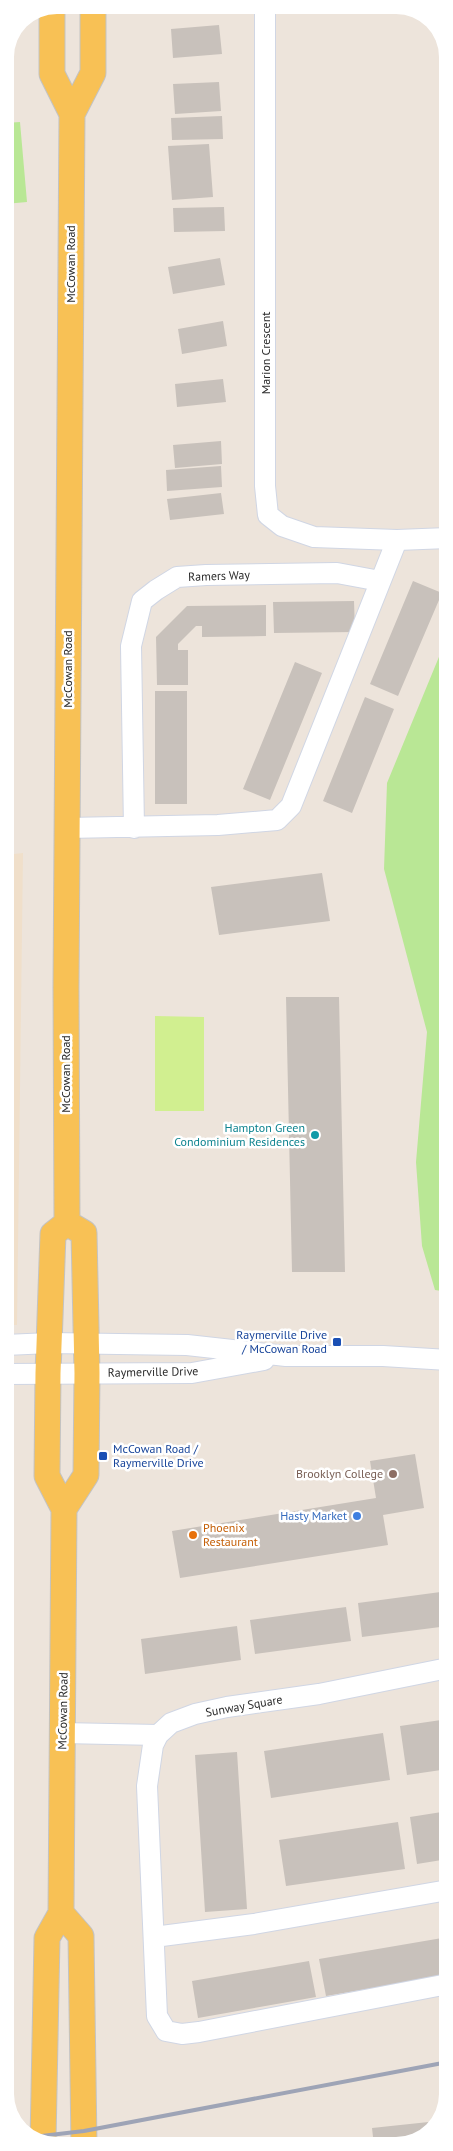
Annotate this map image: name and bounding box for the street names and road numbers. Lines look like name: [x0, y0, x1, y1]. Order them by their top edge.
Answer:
street label: McCowan Road: [63, 225, 78, 303]
street label: Marion Crescent: [258, 312, 273, 394]
street label: Ramers Way: [188, 567, 251, 584]
street label: McCowan Road: [60, 630, 75, 708]
street label: McCowan Road: [58, 1035, 73, 1113]
street label: Raymerville Drive: [108, 1363, 198, 1380]
street label: McCowan Road: [54, 1672, 71, 1750]
street label: Sunway Square: [204, 1691, 284, 1720]

